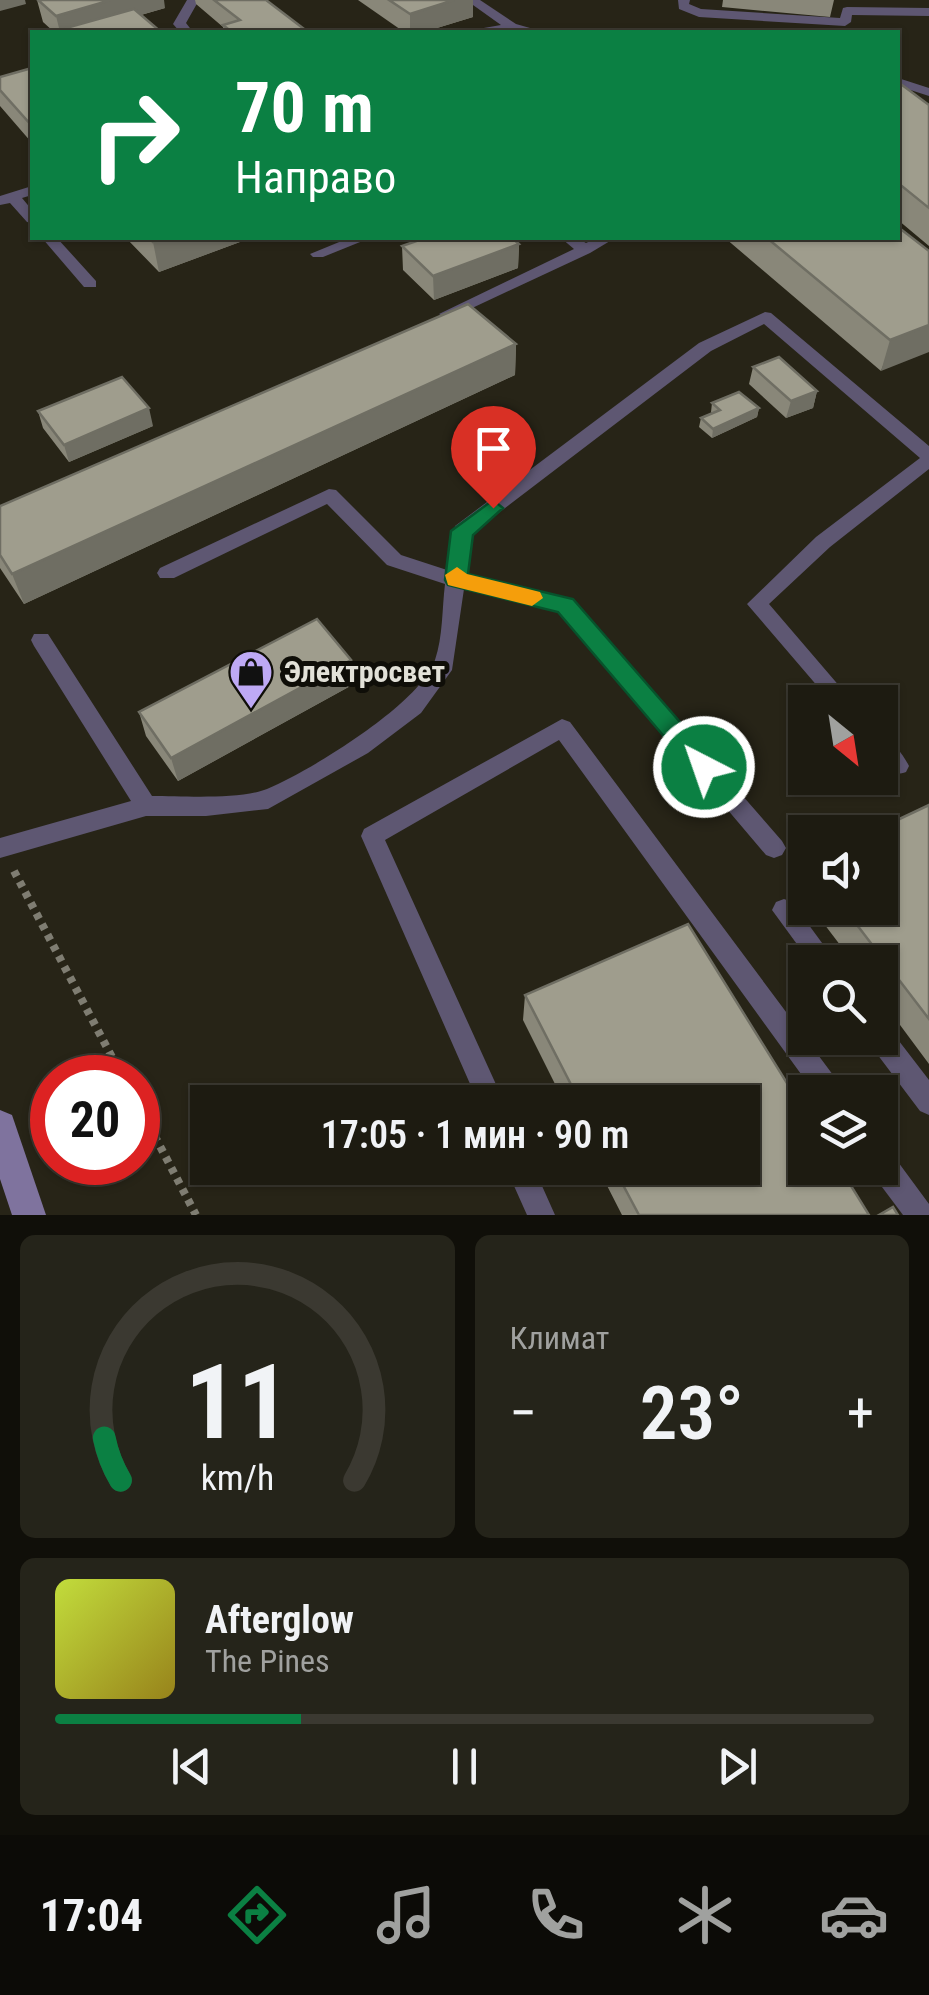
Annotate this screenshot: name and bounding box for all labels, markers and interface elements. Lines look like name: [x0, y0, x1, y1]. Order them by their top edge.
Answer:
text: 70 m: [235, 67, 374, 149]
icon: right: [70, 70, 200, 200]
text: Направо: [235, 151, 396, 204]
pin: [451, 406, 536, 509]
icon: arrive: [466, 421, 521, 476]
shop icon: Электросвет: [228, 649, 274, 710]
place label: Электросвет: [284, 654, 445, 689]
north arrow: [788, 685, 898, 795]
map controls: [788, 685, 898, 1185]
position arrow: [652, 715, 756, 819]
button: sound: [788, 815, 898, 925]
button: search: [788, 945, 898, 1055]
speed limit sign: 20: [30, 1055, 160, 1185]
button: layers: [788, 1075, 898, 1185]
text: 17:05 · 1 мин · 90 m: [321, 1113, 629, 1157]
text: Климат: [510, 1319, 609, 1357]
text: 11: [185, 1342, 290, 1463]
text: 23°: [640, 1369, 744, 1457]
text: −: [510, 1381, 537, 1445]
text: +: [847, 1381, 874, 1445]
text: km/h: [200, 1457, 274, 1499]
text: Afterglow: [205, 1598, 354, 1642]
text: The Pines: [205, 1642, 330, 1680]
icon: previous: [164, 1739, 219, 1794]
icon: pause: [437, 1739, 492, 1794]
icon: next: [710, 1739, 765, 1794]
icon: directions: [222, 1880, 292, 1950]
icon: music: [371, 1880, 441, 1950]
icon: phone: [521, 1880, 591, 1950]
icon: climate: [670, 1880, 740, 1950]
icon: car: [819, 1880, 889, 1950]
text: 17:04: [40, 1889, 143, 1942]

